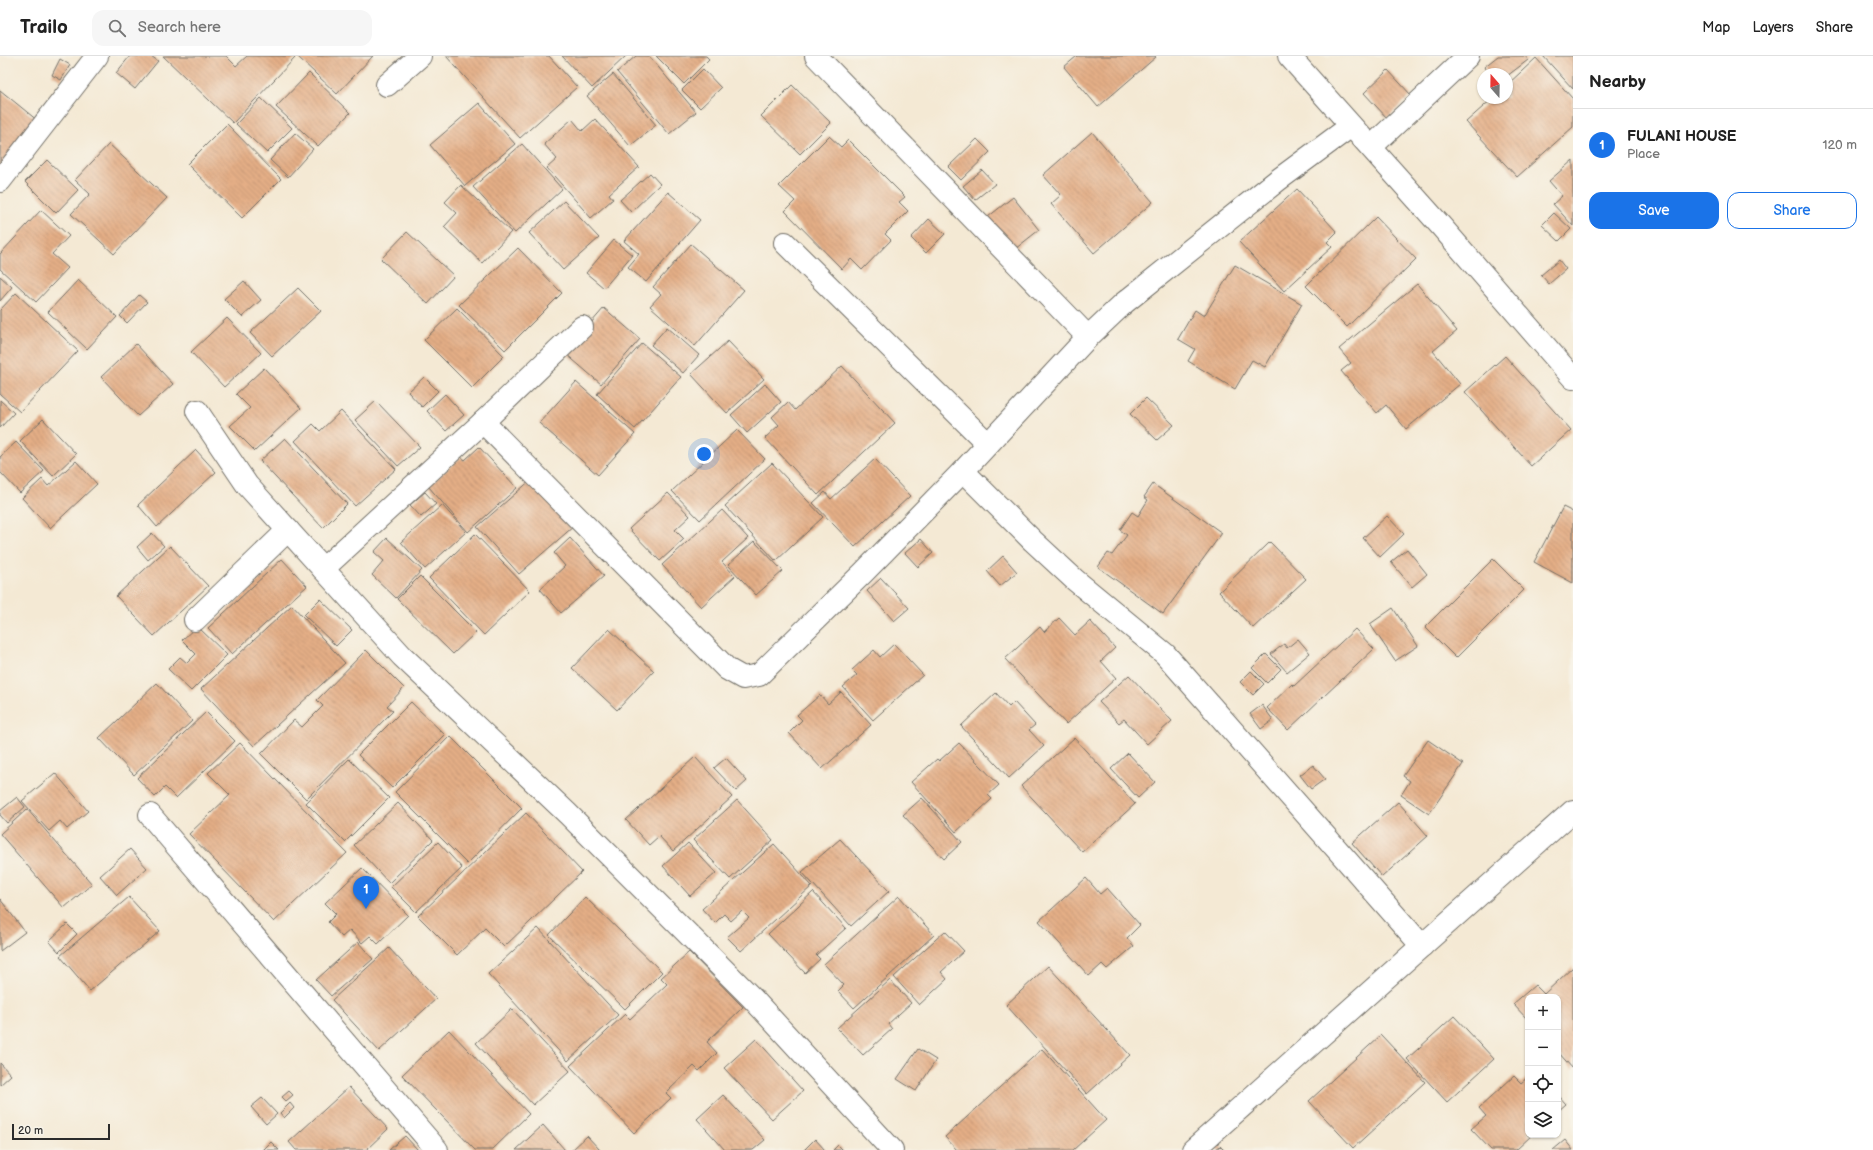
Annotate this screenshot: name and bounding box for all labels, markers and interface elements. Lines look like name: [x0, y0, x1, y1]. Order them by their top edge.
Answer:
search box: [92, 10, 372, 46]
text: Trailo: [20, 16, 68, 39]
icon: search: [106, 17, 128, 39]
text: Search here: [138, 18, 221, 37]
text: Map: [1702, 19, 1730, 36]
text: Layers: [1752, 19, 1794, 36]
text: Share: [1816, 19, 1853, 36]
north arrow: [1477, 68, 1513, 104]
text: Nearby: [1589, 72, 1646, 92]
text: FULANI HOUSE: [1627, 127, 1737, 146]
text: 1: [1599, 137, 1605, 153]
text: 120 m: [1822, 137, 1857, 153]
text: Place: [1627, 146, 1660, 162]
button: Save: [1589, 192, 1719, 229]
button: Share: [1727, 192, 1857, 229]
your location: [694, 444, 714, 464]
pin: 1: [353, 876, 379, 909]
map controls: [1525, 994, 1561, 1138]
button: +: [1525, 994, 1561, 1030]
button: −: [1525, 1030, 1561, 1066]
button: locate: [1525, 1066, 1561, 1102]
button: layers: [1525, 1102, 1561, 1138]
scale bar: [12, 1122, 110, 1141]
text: 20 m: [18, 1124, 43, 1137]

